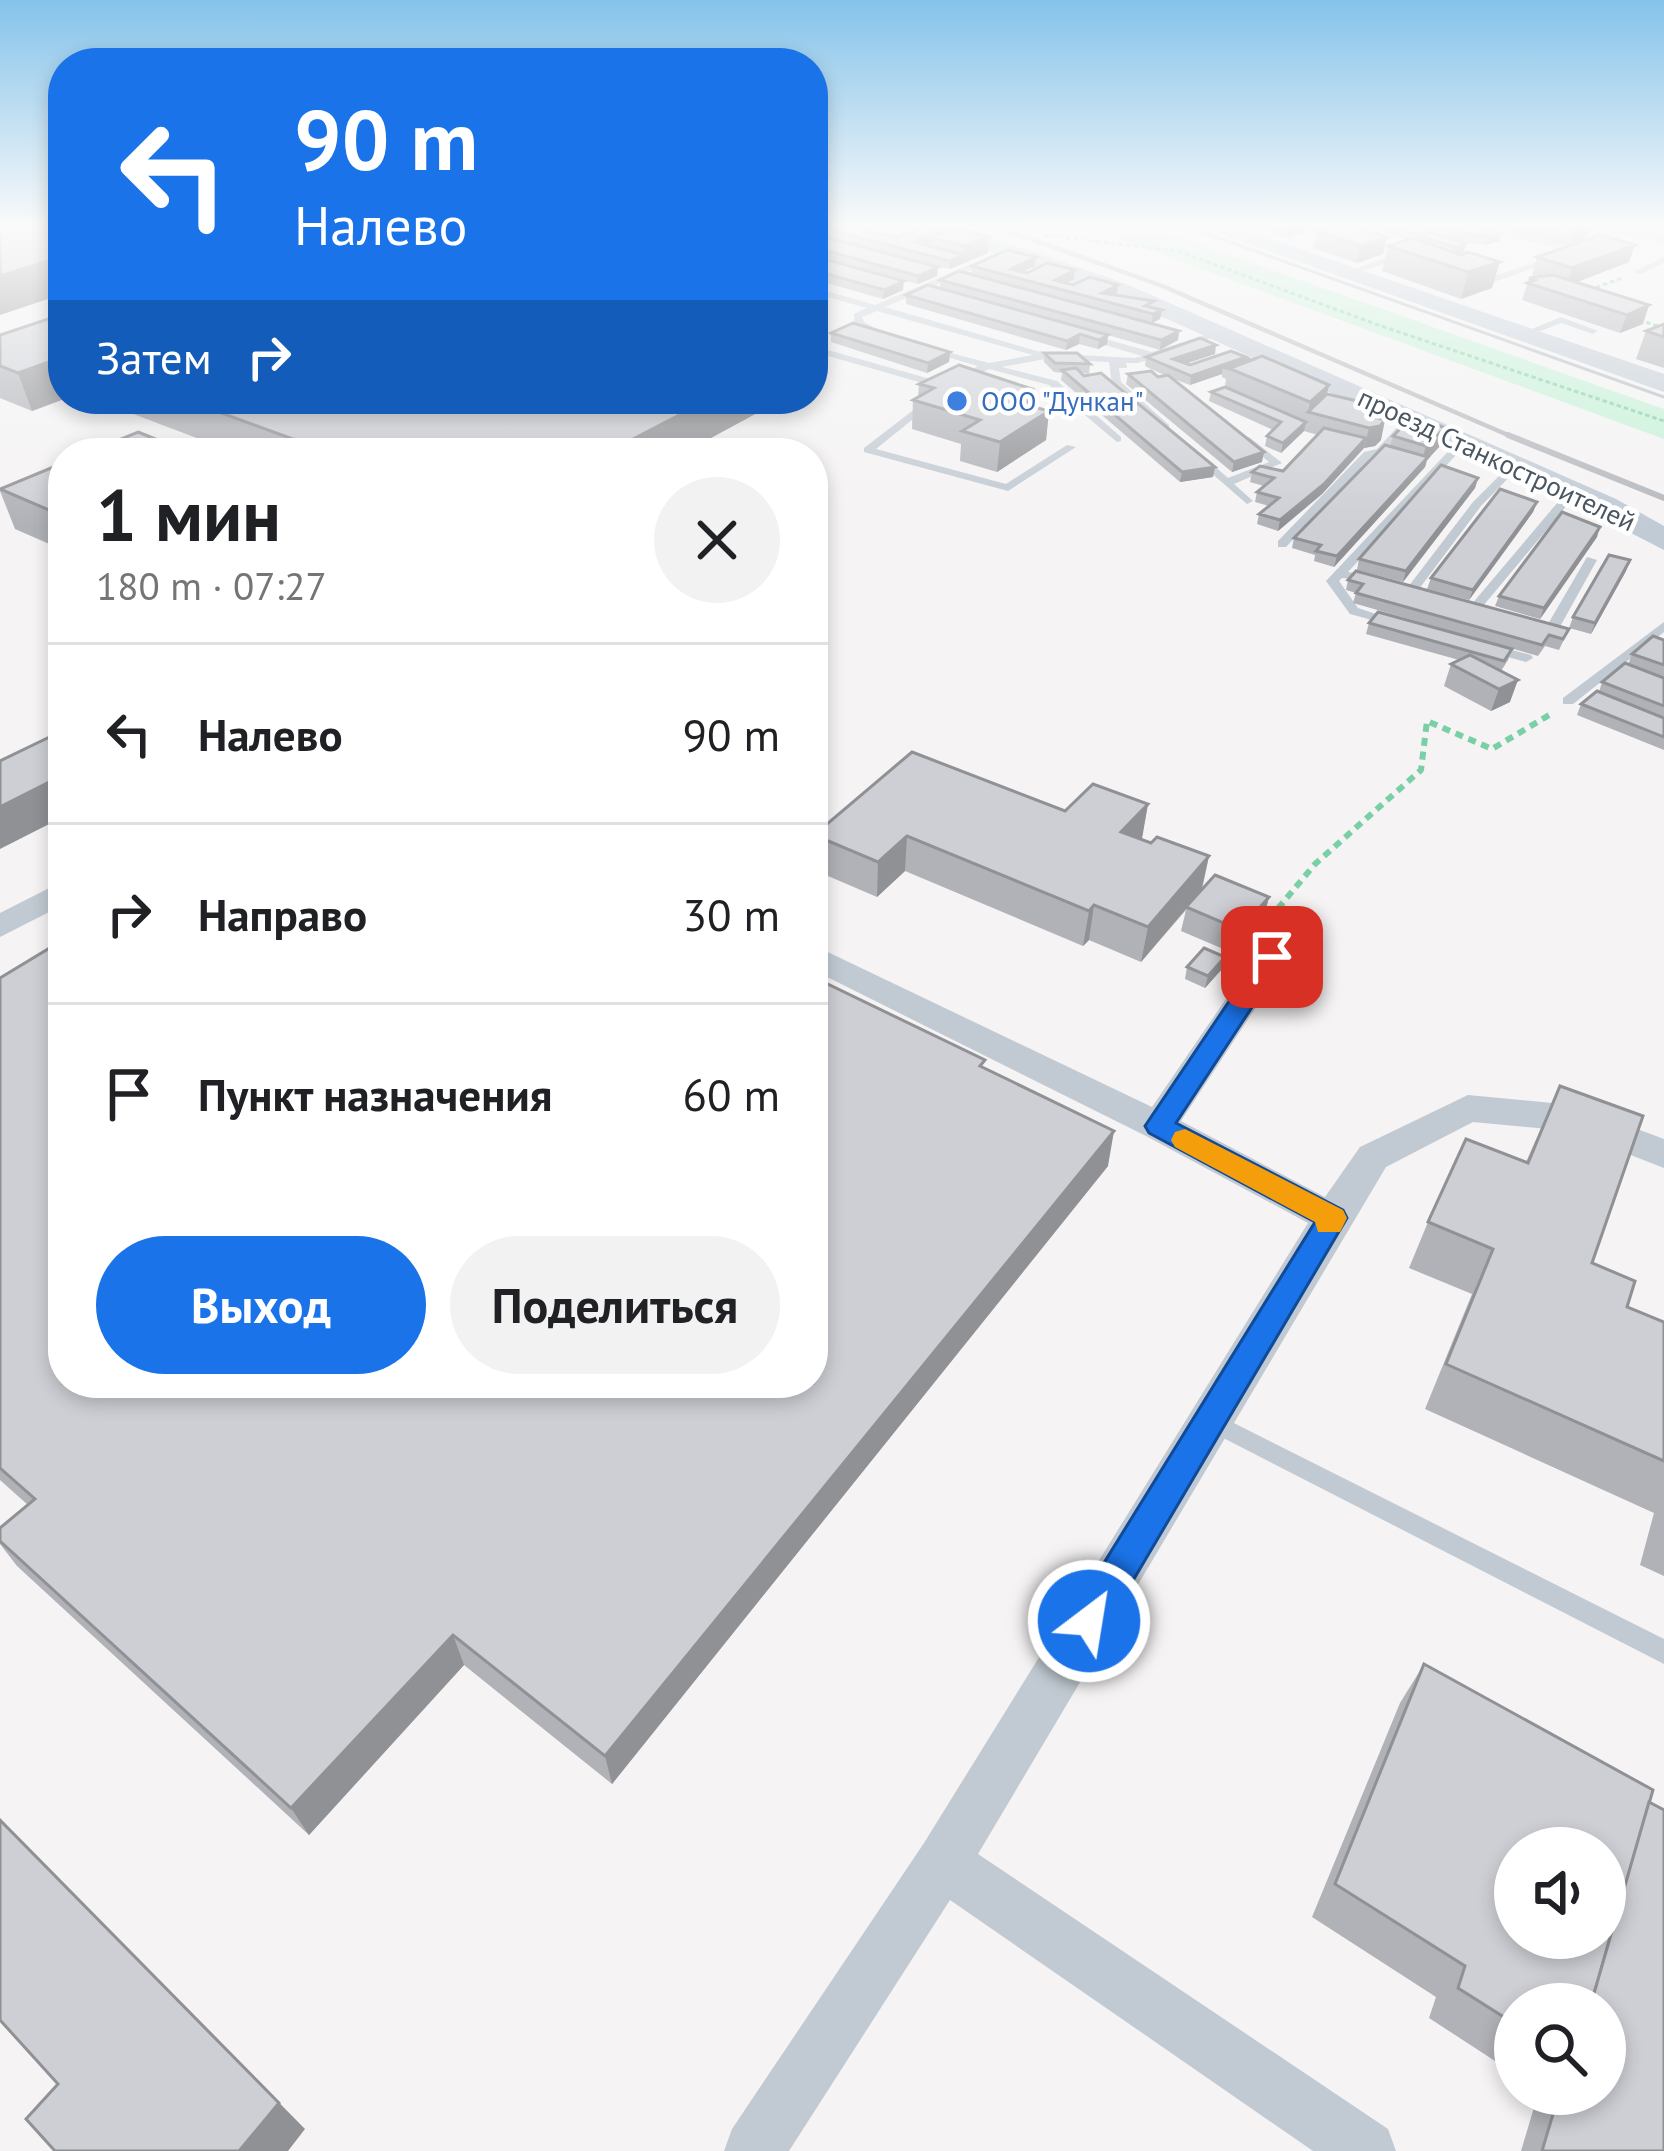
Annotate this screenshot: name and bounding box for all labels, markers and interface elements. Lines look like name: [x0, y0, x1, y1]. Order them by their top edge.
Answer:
text: 90 m: [294, 84, 478, 193]
icon: left: [96, 96, 252, 252]
text: Налево: [294, 190, 468, 260]
icon: right: [236, 324, 302, 390]
text: Затем: [96, 328, 212, 386]
street label: проезд Станкостроителей: [1353, 380, 1641, 538]
place label: ООО "Дункан": [981, 384, 1144, 418]
marker: ООО "Дункан": [944, 388, 970, 414]
text: 1 мин: [96, 468, 281, 561]
button: close: [654, 477, 780, 603]
text: 180 m · 07:27: [96, 560, 327, 611]
icon: left: [96, 701, 162, 767]
text: Налево: [198, 705, 343, 763]
text: 90 m: [682, 705, 780, 763]
icon: right: [96, 881, 162, 947]
text: Направо: [198, 885, 367, 943]
text: 30 m: [682, 885, 780, 943]
pin: [1221, 906, 1323, 1008]
icon: arrive: [1239, 924, 1305, 990]
icon: arrive: [96, 1061, 162, 1127]
text: Пункт назначения: [198, 1065, 552, 1123]
text: 60 m: [682, 1065, 780, 1123]
button: Выход: [96, 1236, 426, 1374]
button: Поделиться: [450, 1236, 780, 1374]
position arrow: [1026, 1558, 1152, 1684]
map controls: [1494, 1827, 1626, 2115]
button: sound: [1494, 1827, 1626, 1959]
button: search: [1494, 1983, 1626, 2115]

